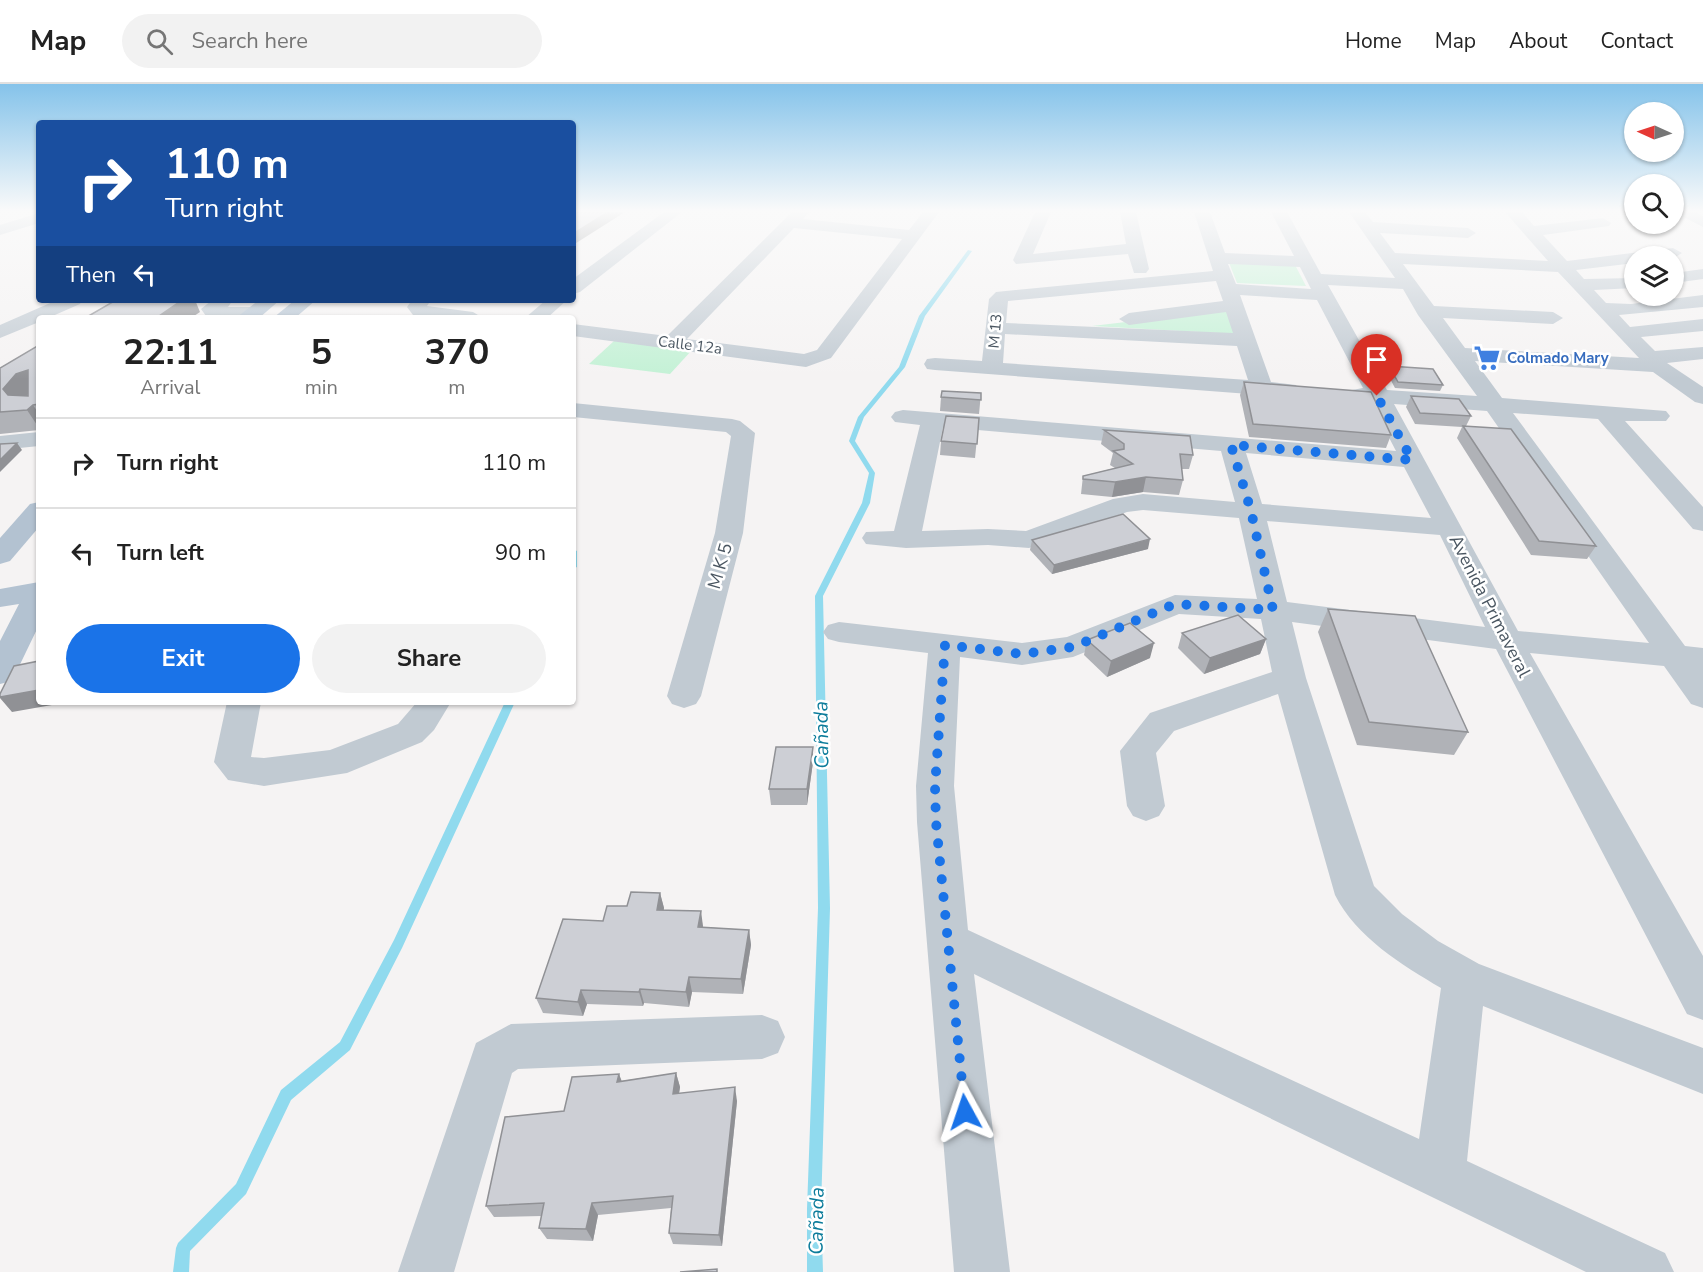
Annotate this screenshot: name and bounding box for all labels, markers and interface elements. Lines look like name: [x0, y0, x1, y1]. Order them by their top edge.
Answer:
search box: [122, 14, 542, 68]
text: Map: [30, 22, 86, 60]
icon: search: [143, 25, 176, 58]
text: Search here: [191, 26, 308, 56]
text: Home: [1345, 27, 1402, 55]
text: Map: [1435, 27, 1476, 55]
text: About: [1509, 27, 1567, 55]
text: Contact: [1600, 27, 1673, 55]
north arrow: [1624, 102, 1684, 162]
map controls: [1624, 102, 1684, 306]
text: 110 m: [165, 136, 289, 193]
icon: right: [66, 144, 144, 222]
button: search: [1624, 174, 1684, 234]
text: Turn right: [165, 190, 283, 227]
button: layers: [1624, 246, 1684, 306]
icon: left: [128, 258, 161, 291]
text: Then: [66, 260, 116, 290]
street label: M 13: [984, 313, 1006, 349]
text: 22:11: [123, 328, 218, 377]
text: 5: [310, 328, 332, 377]
text: 370: [424, 328, 489, 377]
street label: Calle 12a: [657, 331, 723, 359]
pin: [1351, 334, 1402, 396]
icon: arrive: [1360, 343, 1393, 376]
supermarket icon: Colmado Mary: [1472, 343, 1502, 373]
place label: Colmado Mary: [1507, 348, 1609, 368]
text: Arrival: [140, 374, 200, 401]
text: min: [305, 374, 338, 401]
text: m: [448, 374, 465, 401]
icon: right: [66, 447, 99, 480]
text: Turn right: [117, 448, 218, 478]
text: 110 m: [482, 448, 546, 478]
street label: Avenida Primaveral: [1444, 531, 1537, 682]
icon: left: [66, 537, 99, 570]
text: Turn left: [117, 538, 204, 568]
text: 90 m: [495, 538, 546, 568]
street label: M K 5: [702, 540, 738, 592]
button: Exit: [66, 624, 300, 693]
button: Share: [312, 624, 546, 693]
water label: Cañada: [807, 701, 836, 769]
position arrow: [933, 1080, 997, 1144]
water label: Cañada: [802, 1187, 831, 1255]

